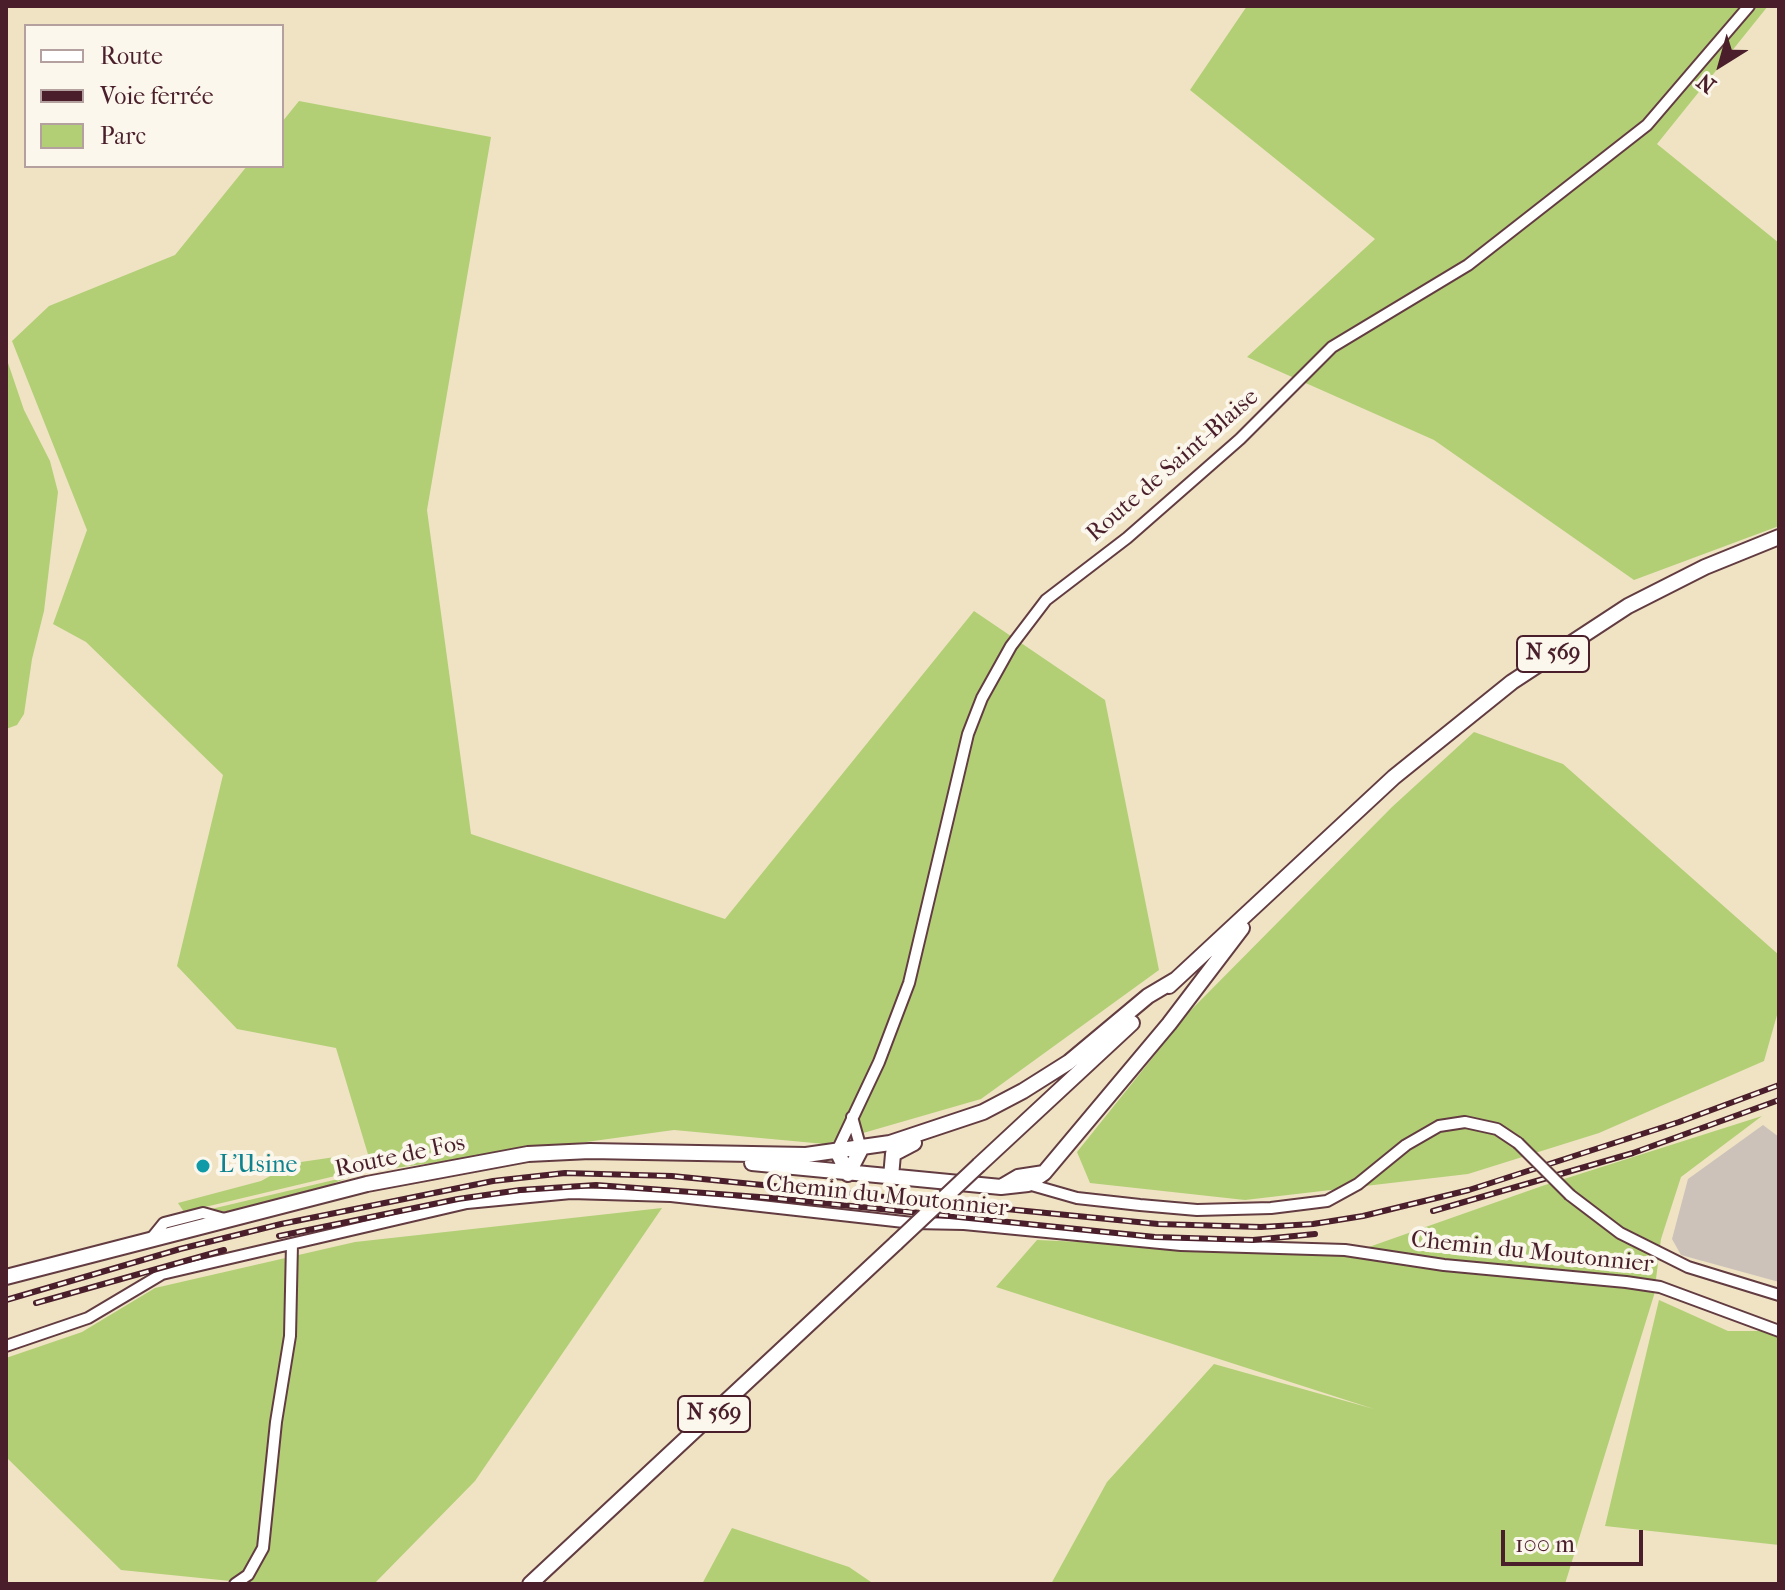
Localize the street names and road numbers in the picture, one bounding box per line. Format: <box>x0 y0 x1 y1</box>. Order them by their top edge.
street label: Route de Saint-Blaise <box>1081 383 1265 549</box>
road number: N 569 <box>1517 636 1589 672</box>
street label: Route de Fos <box>332 1129 468 1185</box>
street label: Chemin du Moutonnier <box>764 1170 1010 1224</box>
street label: Chemin du Moutonnier <box>1409 1226 1655 1280</box>
road number: N 569 <box>678 1396 750 1432</box>

